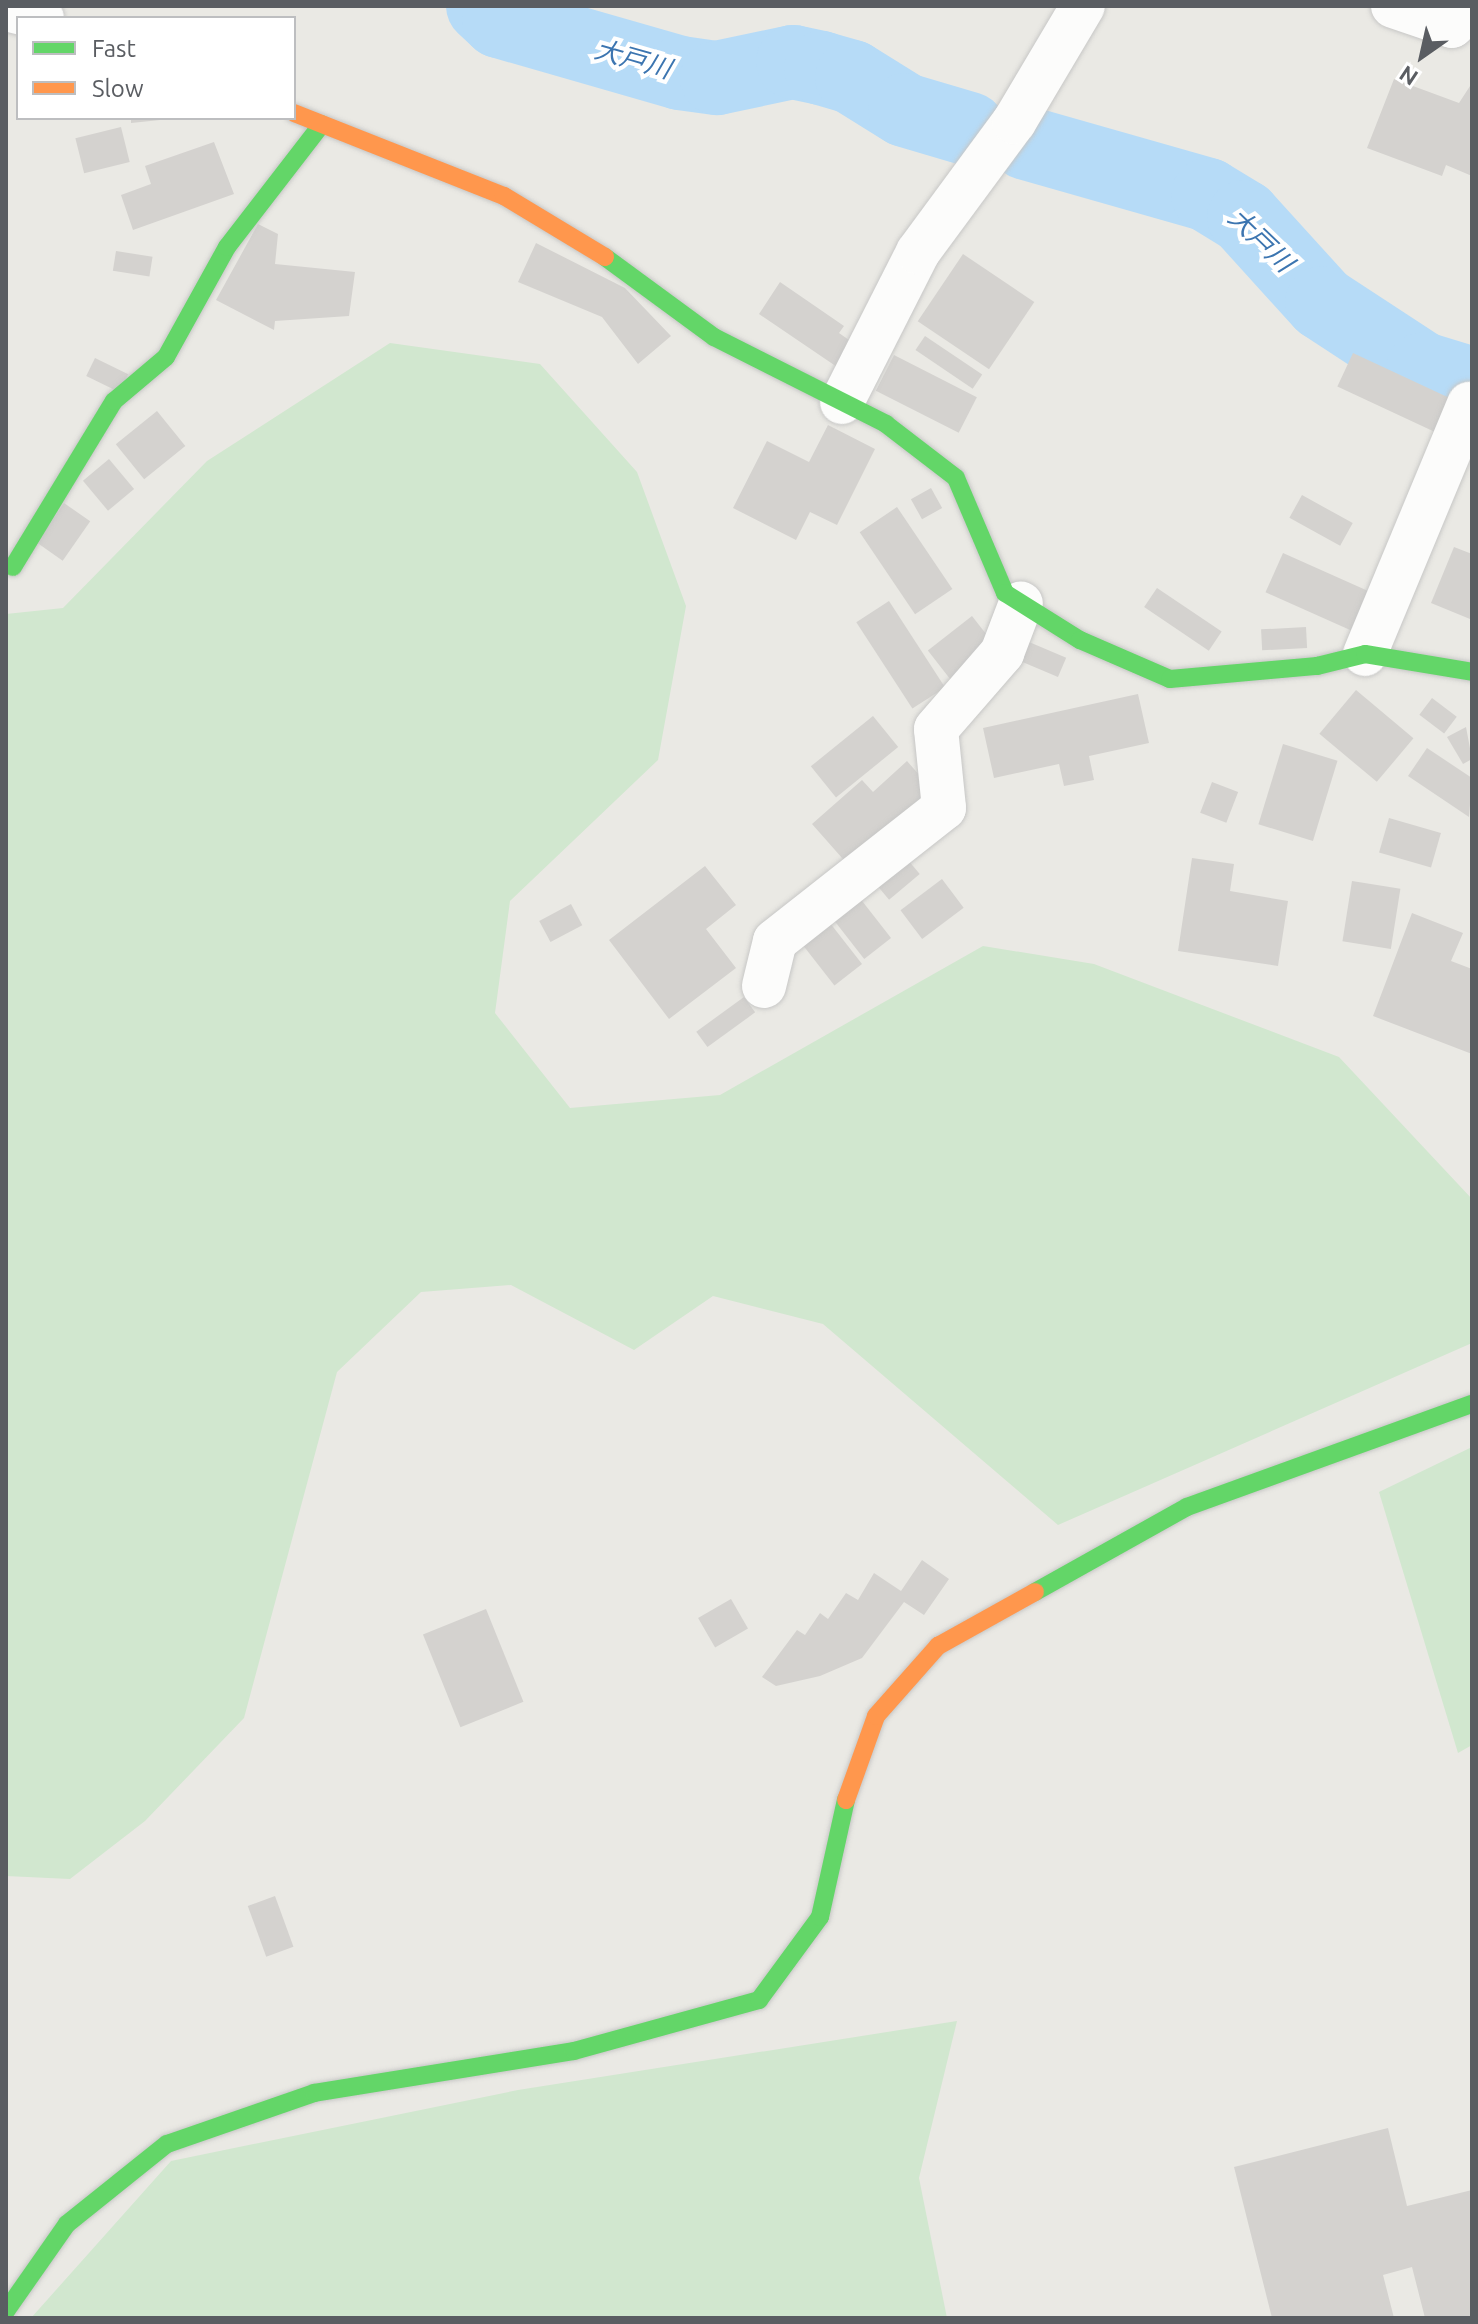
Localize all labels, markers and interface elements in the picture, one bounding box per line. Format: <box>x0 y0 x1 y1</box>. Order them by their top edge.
legend <box>16 16 296 120</box>
north arrow <box>1382 16 1462 96</box>
water label: 大戸川 <box>591 33 675 85</box>
text: Fast <box>92 35 136 62</box>
text: N <box>1395 61 1422 91</box>
text: Slow <box>92 75 144 102</box>
water label: 大戸川 <box>1222 202 1300 278</box>

